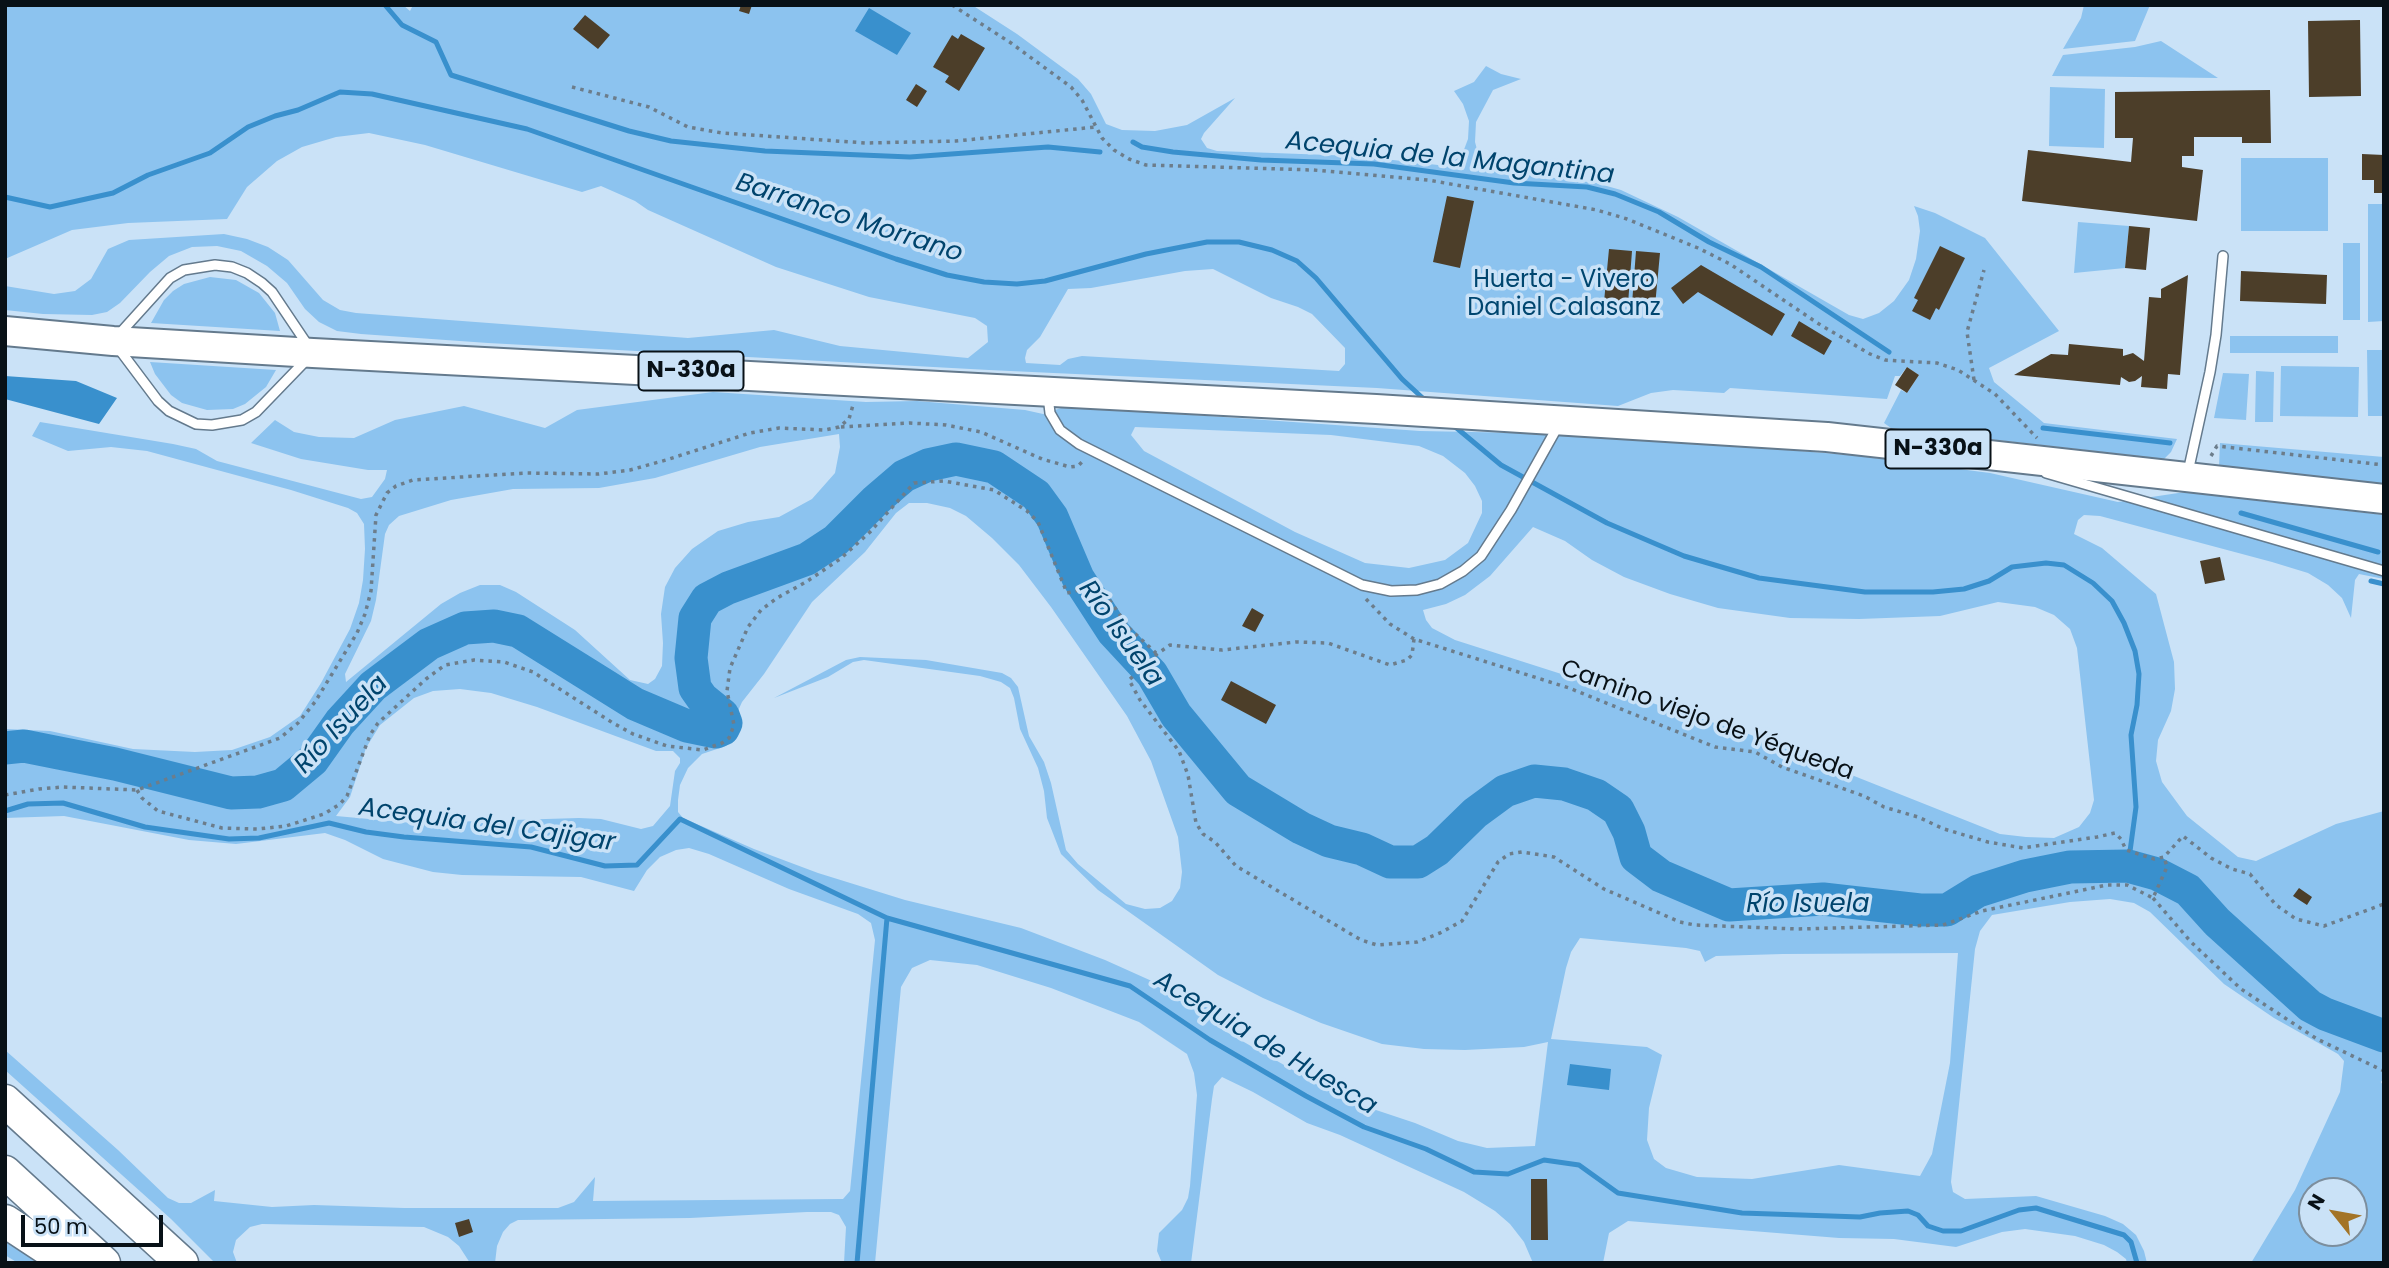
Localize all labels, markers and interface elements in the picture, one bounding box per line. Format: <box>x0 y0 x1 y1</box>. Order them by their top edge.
water label: Acequia de la Magantina <box>1284 126 1616 192</box>
water label: Barranco Morrano <box>732 168 966 270</box>
park label: Huerta - Vivero Daniel Calasanz <box>1467 267 1661 323</box>
road number: N-330a <box>638 352 744 390</box>
road number: N-330a <box>1885 430 1990 468</box>
water label: Río Isuela <box>1071 575 1169 693</box>
street label: Camino viejo de Yéqueda <box>1557 654 1857 788</box>
water label: Río Isuela <box>289 669 395 781</box>
water label: Acequia del Cajigar <box>357 793 617 859</box>
water label: Río Isuela <box>1746 889 1870 921</box>
water label: Acequia de Huesca <box>1148 965 1382 1123</box>
north arrow <box>2298 1177 2368 1247</box>
text: N <box>2301 1189 2332 1215</box>
scale bar <box>24 1202 166 1246</box>
text: 50 m <box>34 1212 88 1241</box>

